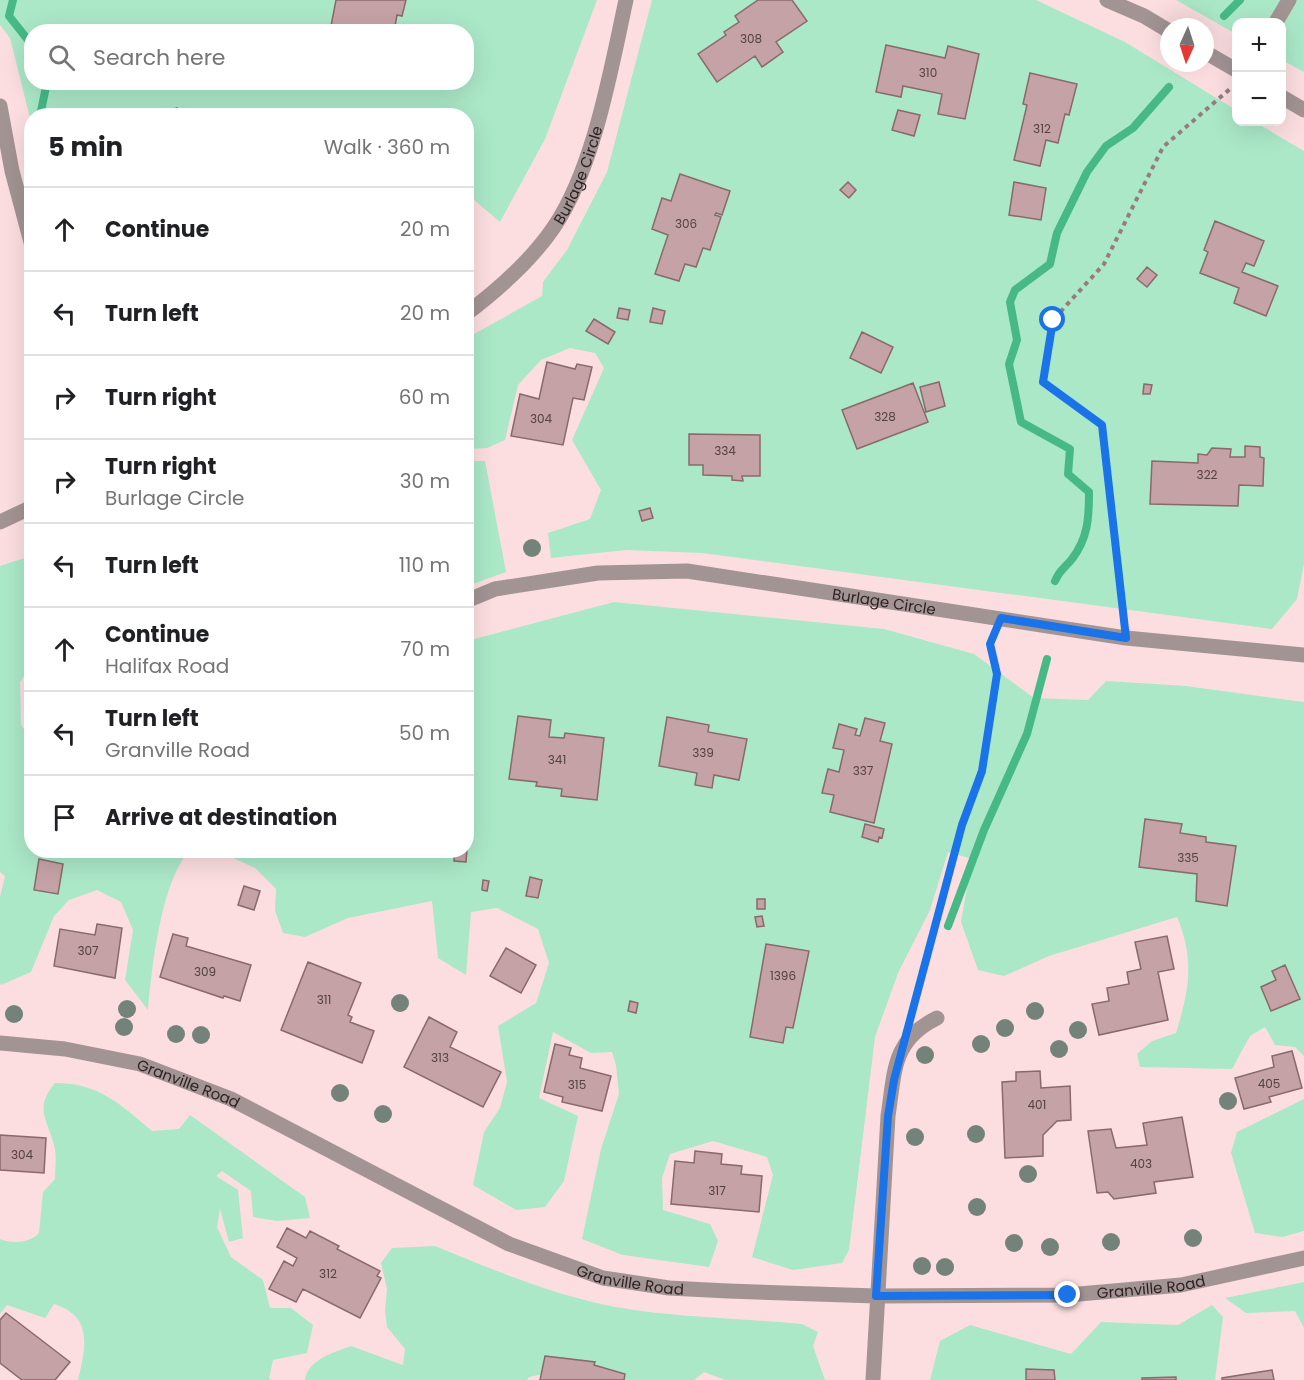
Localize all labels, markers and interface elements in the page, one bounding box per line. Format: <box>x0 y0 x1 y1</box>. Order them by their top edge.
north arrow <box>1160 18 1214 72</box>
map controls <box>1232 18 1286 126</box>
button: + <box>1232 18 1286 72</box>
search box <box>24 24 474 90</box>
house number: 308 <box>740 30 762 47</box>
icon: search <box>45 41 78 74</box>
text: Search here <box>93 42 226 73</box>
house number: 310 <box>919 64 937 81</box>
button: − <box>1232 72 1286 126</box>
house number: 312 <box>1033 120 1051 137</box>
street label: Burlage Circle <box>548 123 607 228</box>
text: 5 min <box>48 129 123 165</box>
text: Walk · 360 m <box>324 133 450 161</box>
icon: ahead <box>48 213 81 246</box>
text: Continue <box>105 214 209 245</box>
text: 20 m <box>400 215 450 243</box>
house number: 306 <box>675 215 697 232</box>
icon: left <box>48 297 81 330</box>
text: Turn left <box>105 298 199 329</box>
text: 20 m <box>400 299 450 327</box>
route start <box>1039 306 1065 332</box>
icon: right <box>48 381 81 414</box>
text: Turn right <box>105 382 216 413</box>
text: 60 m <box>399 383 450 411</box>
house number: 328 <box>874 408 896 425</box>
house number: 304 <box>530 410 553 427</box>
house number: 334 <box>714 442 736 459</box>
text: Turn right <box>105 451 216 482</box>
icon: right <box>48 465 81 498</box>
house number: 322 <box>1197 466 1218 483</box>
text: 30 m <box>400 467 450 495</box>
text: Burlage Circle <box>105 484 245 512</box>
icon: left <box>48 549 81 582</box>
text: Turn left <box>105 550 199 581</box>
text: 110 m <box>399 551 450 579</box>
street label: Burlage Circle <box>831 583 937 619</box>
text: Continue <box>105 619 209 650</box>
icon: ahead <box>48 633 81 666</box>
text: 70 m <box>401 635 450 663</box>
text: Halifax Road <box>105 652 229 680</box>
text: Turn left <box>105 703 199 734</box>
icon: left <box>48 717 81 750</box>
text: 50 m <box>399 719 450 747</box>
text: Granville Road <box>105 736 250 764</box>
house number: 339 <box>692 744 714 761</box>
house number: 341 <box>548 751 566 768</box>
house number: 337 <box>853 762 874 779</box>
icon: arrive <box>48 801 81 834</box>
text: Arrive at destination <box>105 802 337 833</box>
house number: 335 <box>1177 849 1199 866</box>
house number: 307 <box>77 942 99 959</box>
house number: 309 <box>194 963 216 980</box>
house number: 1396 <box>770 967 796 984</box>
house number: 311 <box>317 991 331 1008</box>
house number: 313 <box>431 1049 449 1066</box>
street label: Granville Road <box>134 1053 244 1113</box>
house number: 405 <box>1258 1075 1280 1092</box>
house number: 315 <box>568 1076 586 1093</box>
house number: 401 <box>1028 1096 1046 1113</box>
house number: 304 <box>11 1146 34 1163</box>
house number: 403 <box>1130 1155 1152 1172</box>
house number: 317 <box>708 1182 726 1199</box>
street label: Granville Road <box>574 1259 684 1299</box>
house number: 312 <box>319 1265 337 1282</box>
street label: Granville Road <box>1096 1270 1207 1303</box>
route end <box>1054 1281 1080 1307</box>

